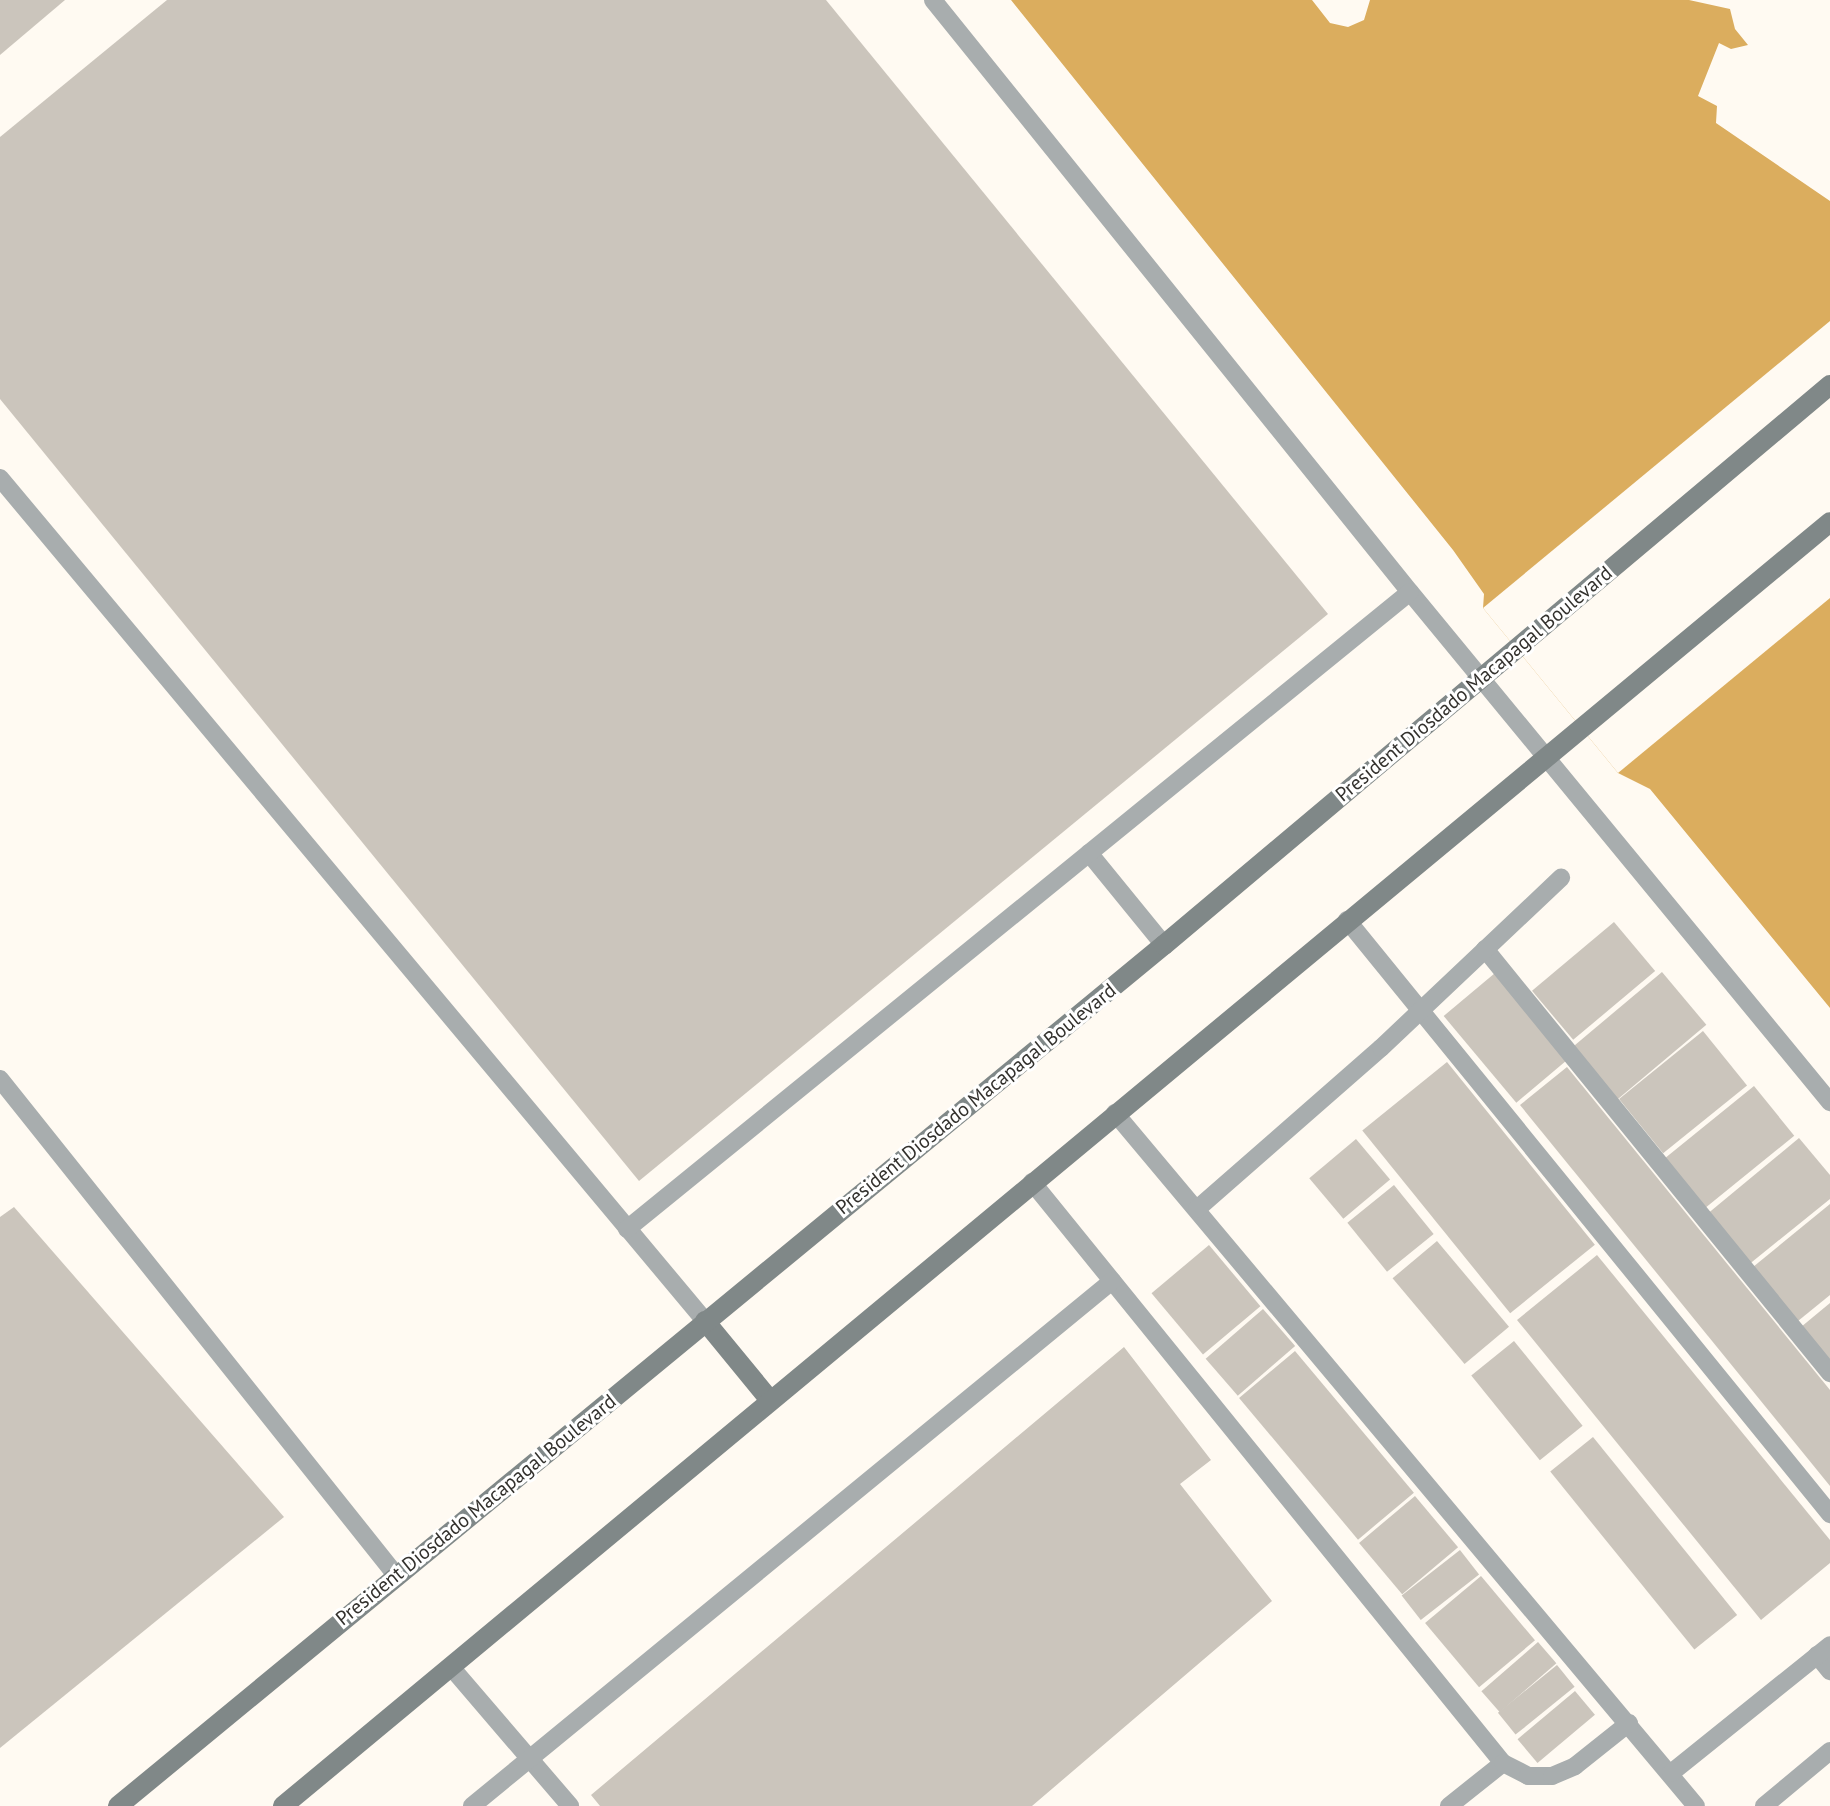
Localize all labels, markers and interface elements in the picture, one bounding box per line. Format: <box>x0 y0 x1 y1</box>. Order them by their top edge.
street label: President Diosdado Macapagal Boulevard <box>1331 561 1617 807</box>
street label: President Diosdado Macapagal Boulevard <box>831 978 1121 1220</box>
street label: President Diosdado Macapagal Boulevard <box>331 1389 621 1631</box>

